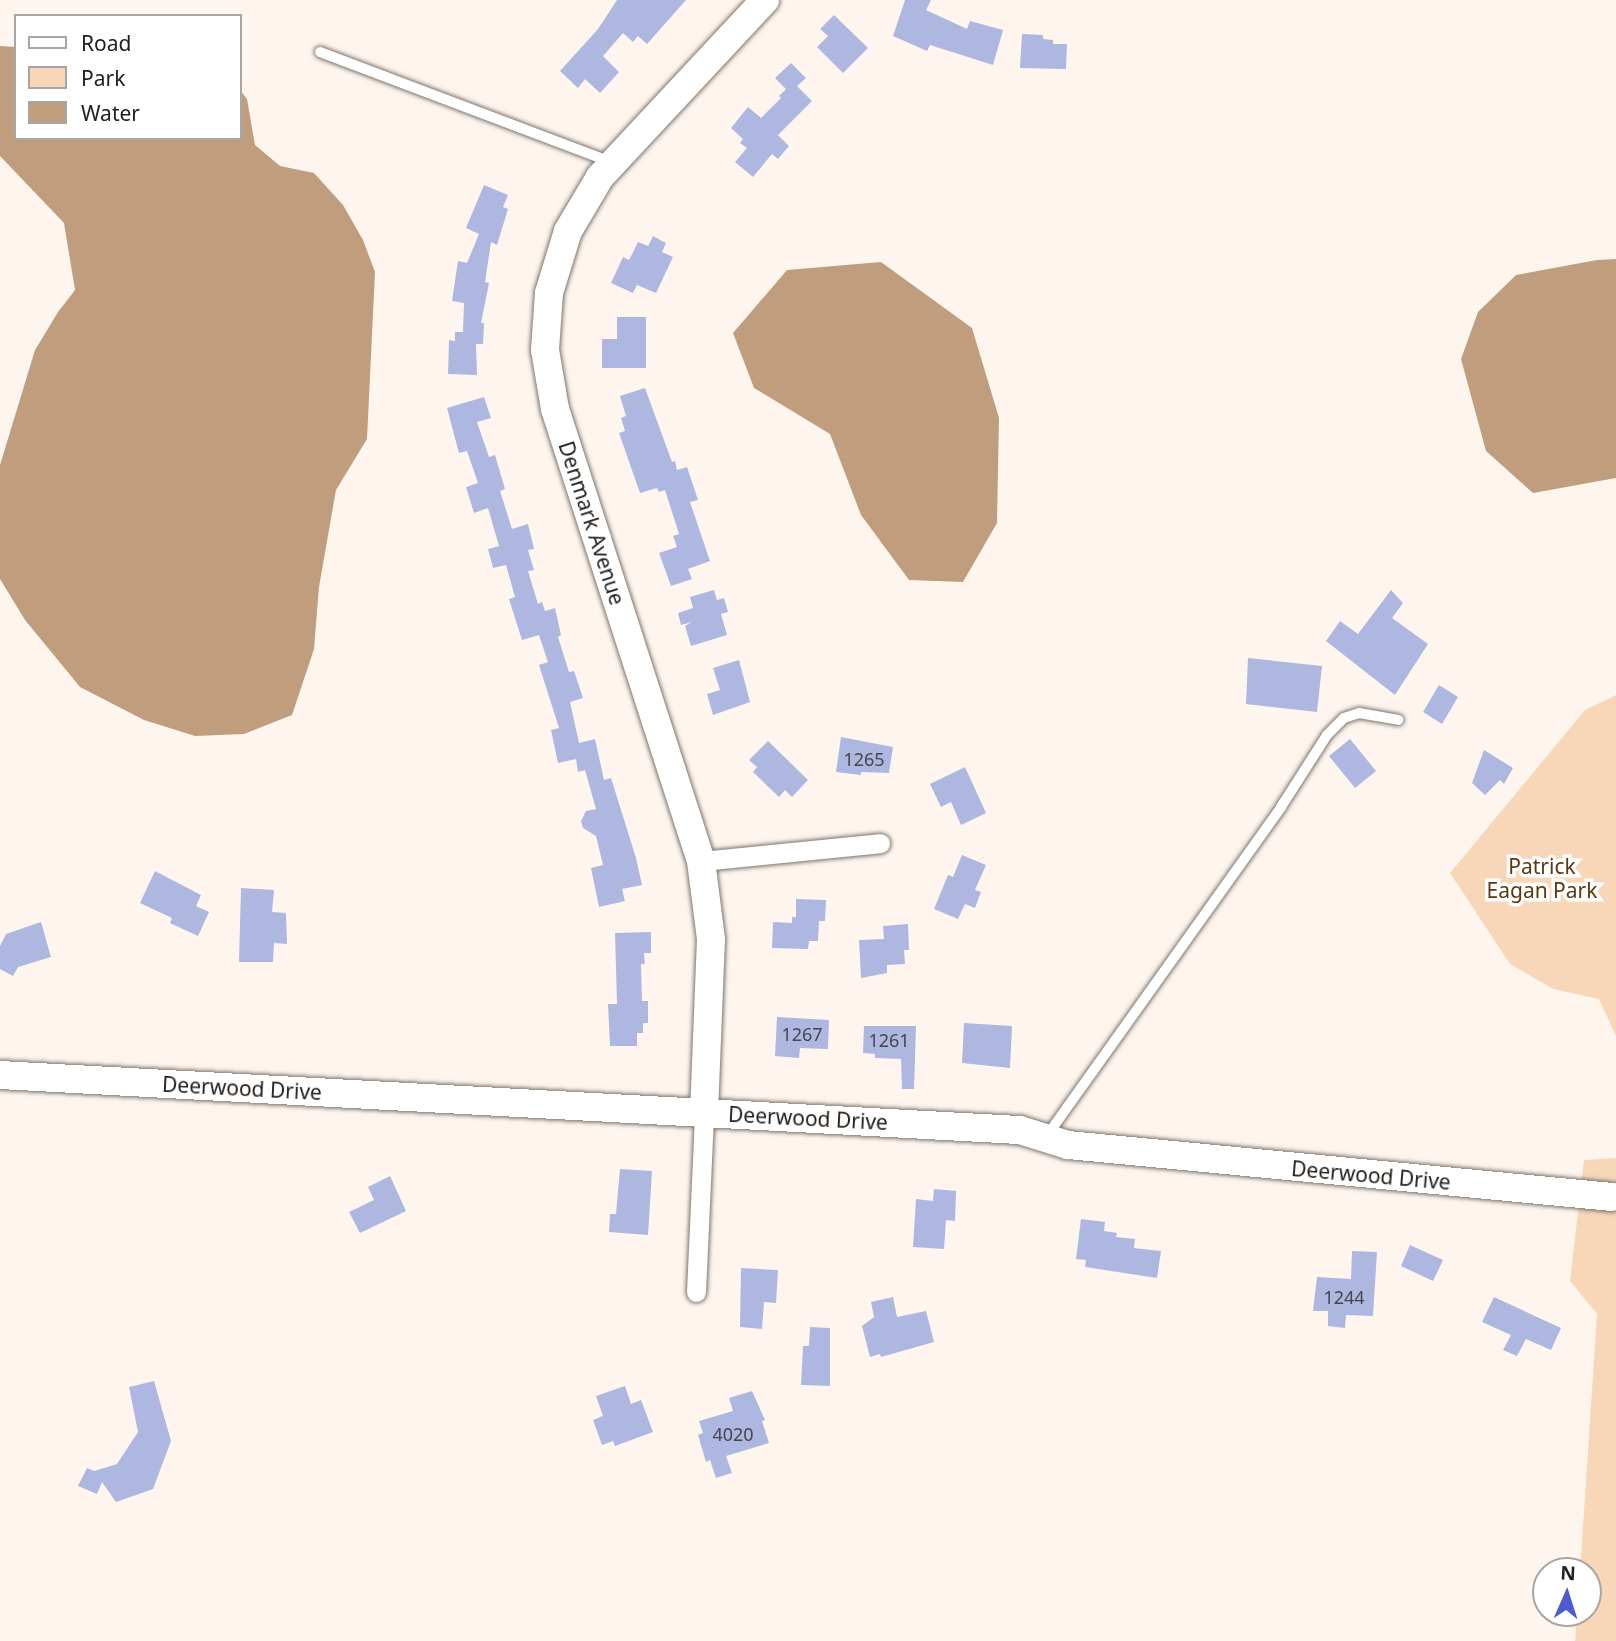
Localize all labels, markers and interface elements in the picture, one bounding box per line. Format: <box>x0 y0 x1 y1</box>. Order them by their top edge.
legend <box>14 14 242 140</box>
text: Road <box>81 29 131 57</box>
text: Park <box>81 64 125 92</box>
text: Water <box>81 99 140 127</box>
street label: Denmark Avenue <box>554 438 630 608</box>
house number: 1265 <box>843 748 885 770</box>
park label: Patrick Eagan Park <box>1487 853 1597 903</box>
house number: 1267 <box>781 1023 823 1045</box>
house number: 1261 <box>868 1029 910 1051</box>
street label: Deerwood Drive <box>161 1071 323 1105</box>
street label: Deerwood Drive <box>727 1101 889 1135</box>
street label: Deerwood Drive <box>1290 1155 1452 1195</box>
house number: 1244 <box>1323 1286 1365 1308</box>
house number: 4020 <box>712 1423 754 1445</box>
north arrow <box>1532 1557 1602 1627</box>
text: N <box>1560 1560 1576 1586</box>

